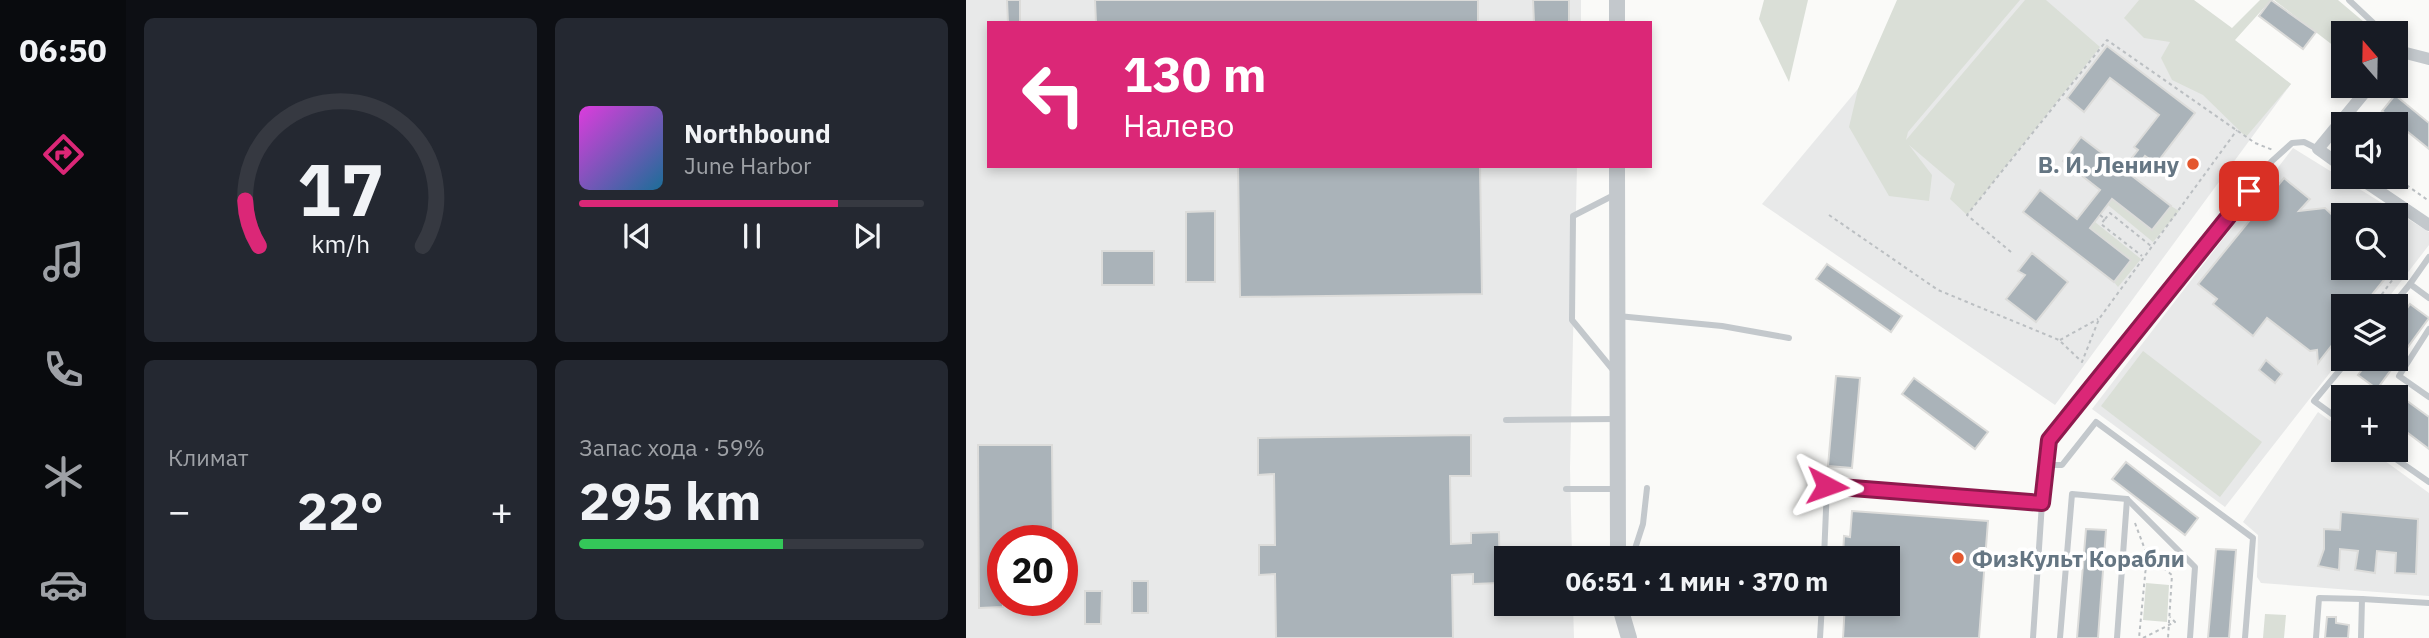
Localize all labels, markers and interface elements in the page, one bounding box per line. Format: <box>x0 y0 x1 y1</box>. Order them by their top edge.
north arrow <box>2331 21 2408 98</box>
map controls <box>2331 21 2408 462</box>
text: 06:50 <box>19 29 107 71</box>
text: 130 m <box>1123 42 1267 105</box>
icon: left <box>1008 49 1099 140</box>
text: Налево <box>1123 104 1234 146</box>
button: sound <box>2331 112 2408 189</box>
text: Northbound <box>684 116 831 150</box>
icon: directions <box>39 130 88 179</box>
text: 17 <box>297 142 384 237</box>
place label: В. И. Ленину <box>2038 149 2180 179</box>
text: June Harbor <box>684 150 812 180</box>
marker: В. И. Ленину <box>2185 156 2201 172</box>
pin <box>2219 161 2279 221</box>
icon: arrive <box>2230 172 2268 210</box>
button: search <box>2331 203 2408 280</box>
icon: previous <box>618 217 656 255</box>
icon: pause <box>733 217 771 255</box>
icon: next <box>848 217 886 255</box>
text: km/h <box>311 227 370 260</box>
icon: music <box>39 237 88 286</box>
button: layers <box>2331 294 2408 371</box>
icon: phone <box>39 345 88 394</box>
button: + <box>2331 385 2408 462</box>
text: Запас хода · 59% <box>579 432 765 462</box>
text: Климат <box>168 442 249 472</box>
position arrow <box>1790 449 1864 523</box>
icon: climate <box>39 452 88 501</box>
text: 295 km <box>579 467 761 534</box>
text: 22° <box>297 477 384 544</box>
text: − <box>168 486 191 535</box>
text: + <box>490 486 513 535</box>
speed limit sign: 20 <box>987 525 1078 616</box>
place label: ФизКульт Корабли <box>1972 543 2185 573</box>
marker: ФизКульт Корабли <box>1950 550 1966 566</box>
icon: car <box>39 560 88 609</box>
text: 06:51 · 1 мин · 370 m <box>1566 564 1828 598</box>

